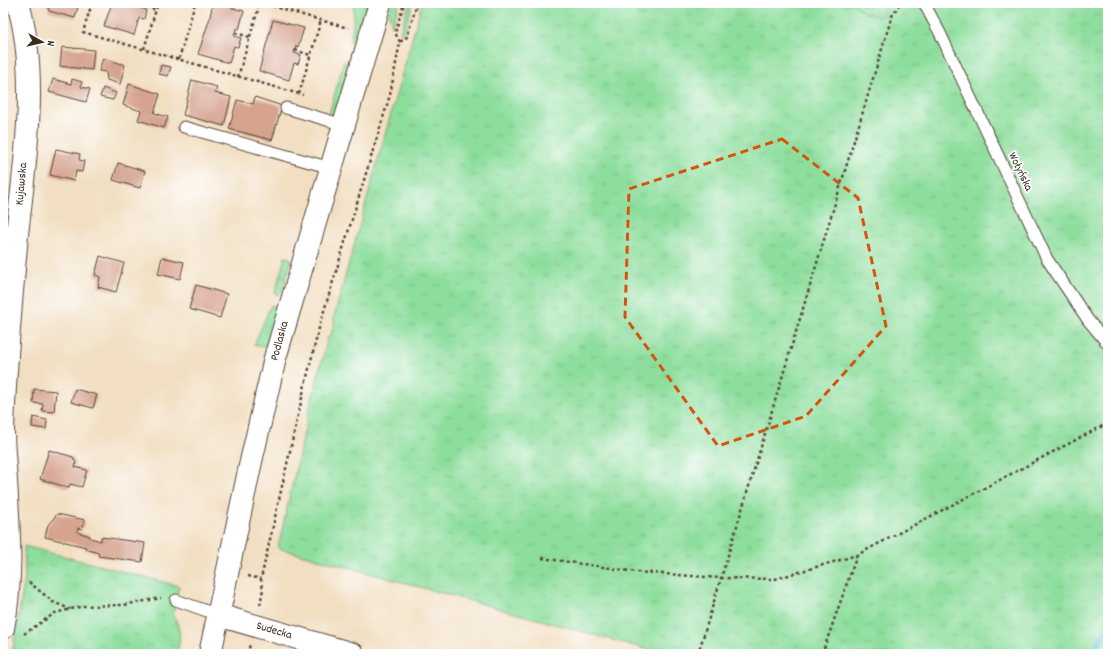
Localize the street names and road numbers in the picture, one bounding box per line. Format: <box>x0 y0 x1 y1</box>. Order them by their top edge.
street label: Wołyńska <box>1003 150 1037 195</box>
street label: Kujawska <box>12 162 32 206</box>
street label: Podlaska <box>267 319 294 363</box>
street label: Sudecka <box>254 618 294 644</box>

